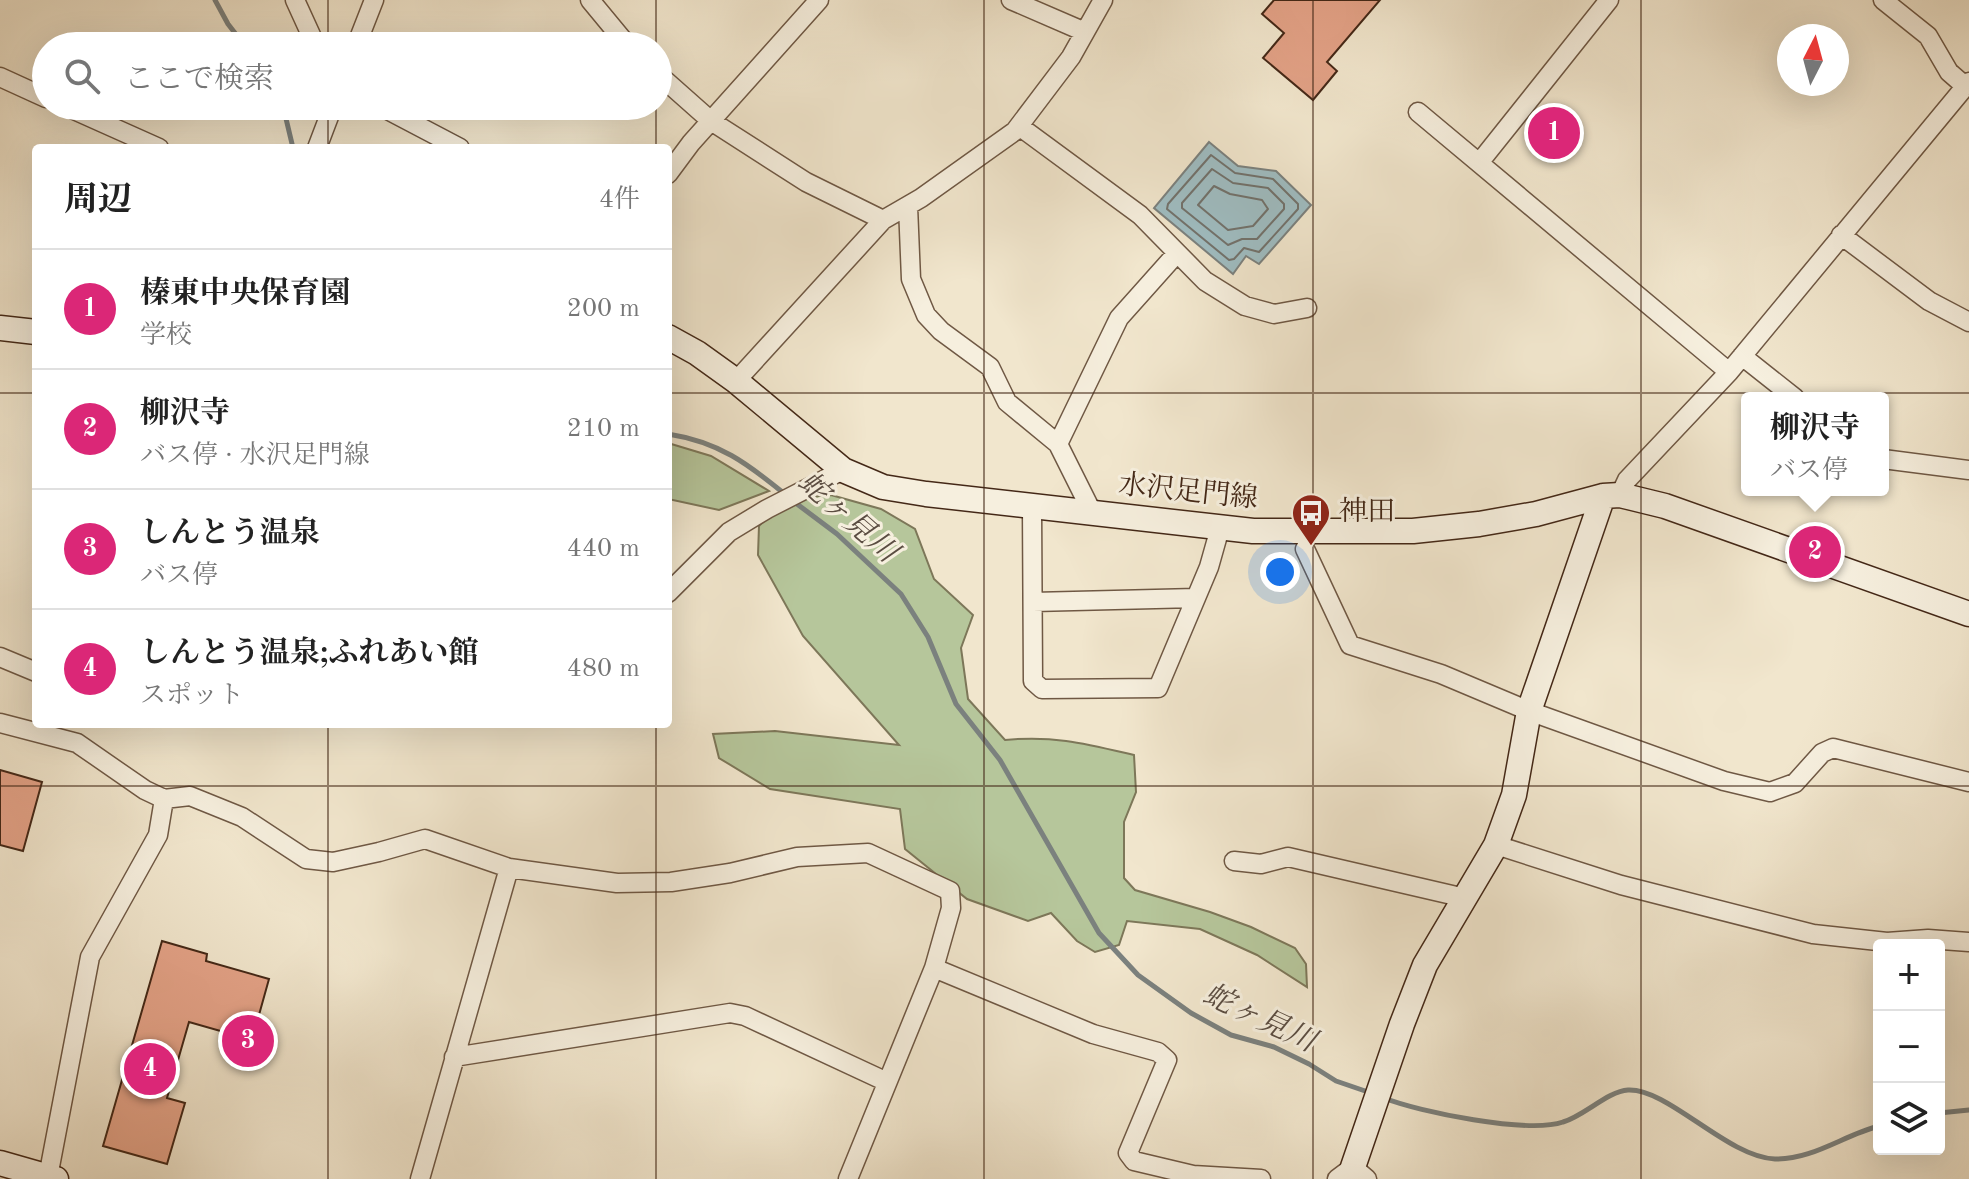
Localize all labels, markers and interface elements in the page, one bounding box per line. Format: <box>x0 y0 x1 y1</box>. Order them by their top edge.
north arrow <box>1777 24 1849 96</box>
search box <box>32 32 672 120</box>
icon: search <box>60 54 104 98</box>
text: ここで検索 <box>124 65 274 95</box>
pin: 1 <box>1528 103 1580 163</box>
text: 周辺 <box>64 184 132 218</box>
text: 4件 <box>599 187 640 213</box>
text: 榛東中央保育園 <box>140 279 350 309</box>
text: 1 <box>82 296 98 322</box>
text: 200 m <box>567 296 640 322</box>
text: 学校 <box>140 323 192 349</box>
popup <box>1741 392 1889 496</box>
text: 柳沢寺 <box>140 399 230 429</box>
text: 柳沢寺 <box>1770 414 1860 444</box>
text: 2 <box>82 416 98 442</box>
text: 210 m <box>567 416 640 442</box>
text: バス停 · 水沢足門線 <box>140 443 370 469</box>
text: バス停 <box>1770 458 1848 484</box>
water label: 蛇ヶ見川 <box>792 466 906 571</box>
street label: 水沢足門線 <box>1117 469 1259 514</box>
bus stop icon: 神田 <box>1290 492 1332 547</box>
place label: 神田 <box>1339 496 1395 527</box>
text: しんとう温泉 <box>140 519 320 549</box>
pin: 2 <box>1789 522 1841 582</box>
text: 3 <box>82 536 98 562</box>
text: 440 m <box>567 536 640 562</box>
your location <box>1260 552 1300 592</box>
text: バス停 <box>140 563 218 589</box>
text: しんとう温泉;ふれあい館 <box>140 639 478 669</box>
text: 4 <box>82 656 98 682</box>
text: 480 m <box>567 656 640 682</box>
text: スポット <box>140 683 244 709</box>
map controls <box>1873 939 1945 1155</box>
button: + <box>1873 939 1945 1011</box>
water label: 蛇ヶ見川 <box>1198 978 1323 1059</box>
pin: 3 <box>222 1011 274 1071</box>
button: − <box>1873 1011 1945 1083</box>
pin: 4 <box>124 1039 176 1099</box>
button: layers <box>1873 1083 1945 1155</box>

